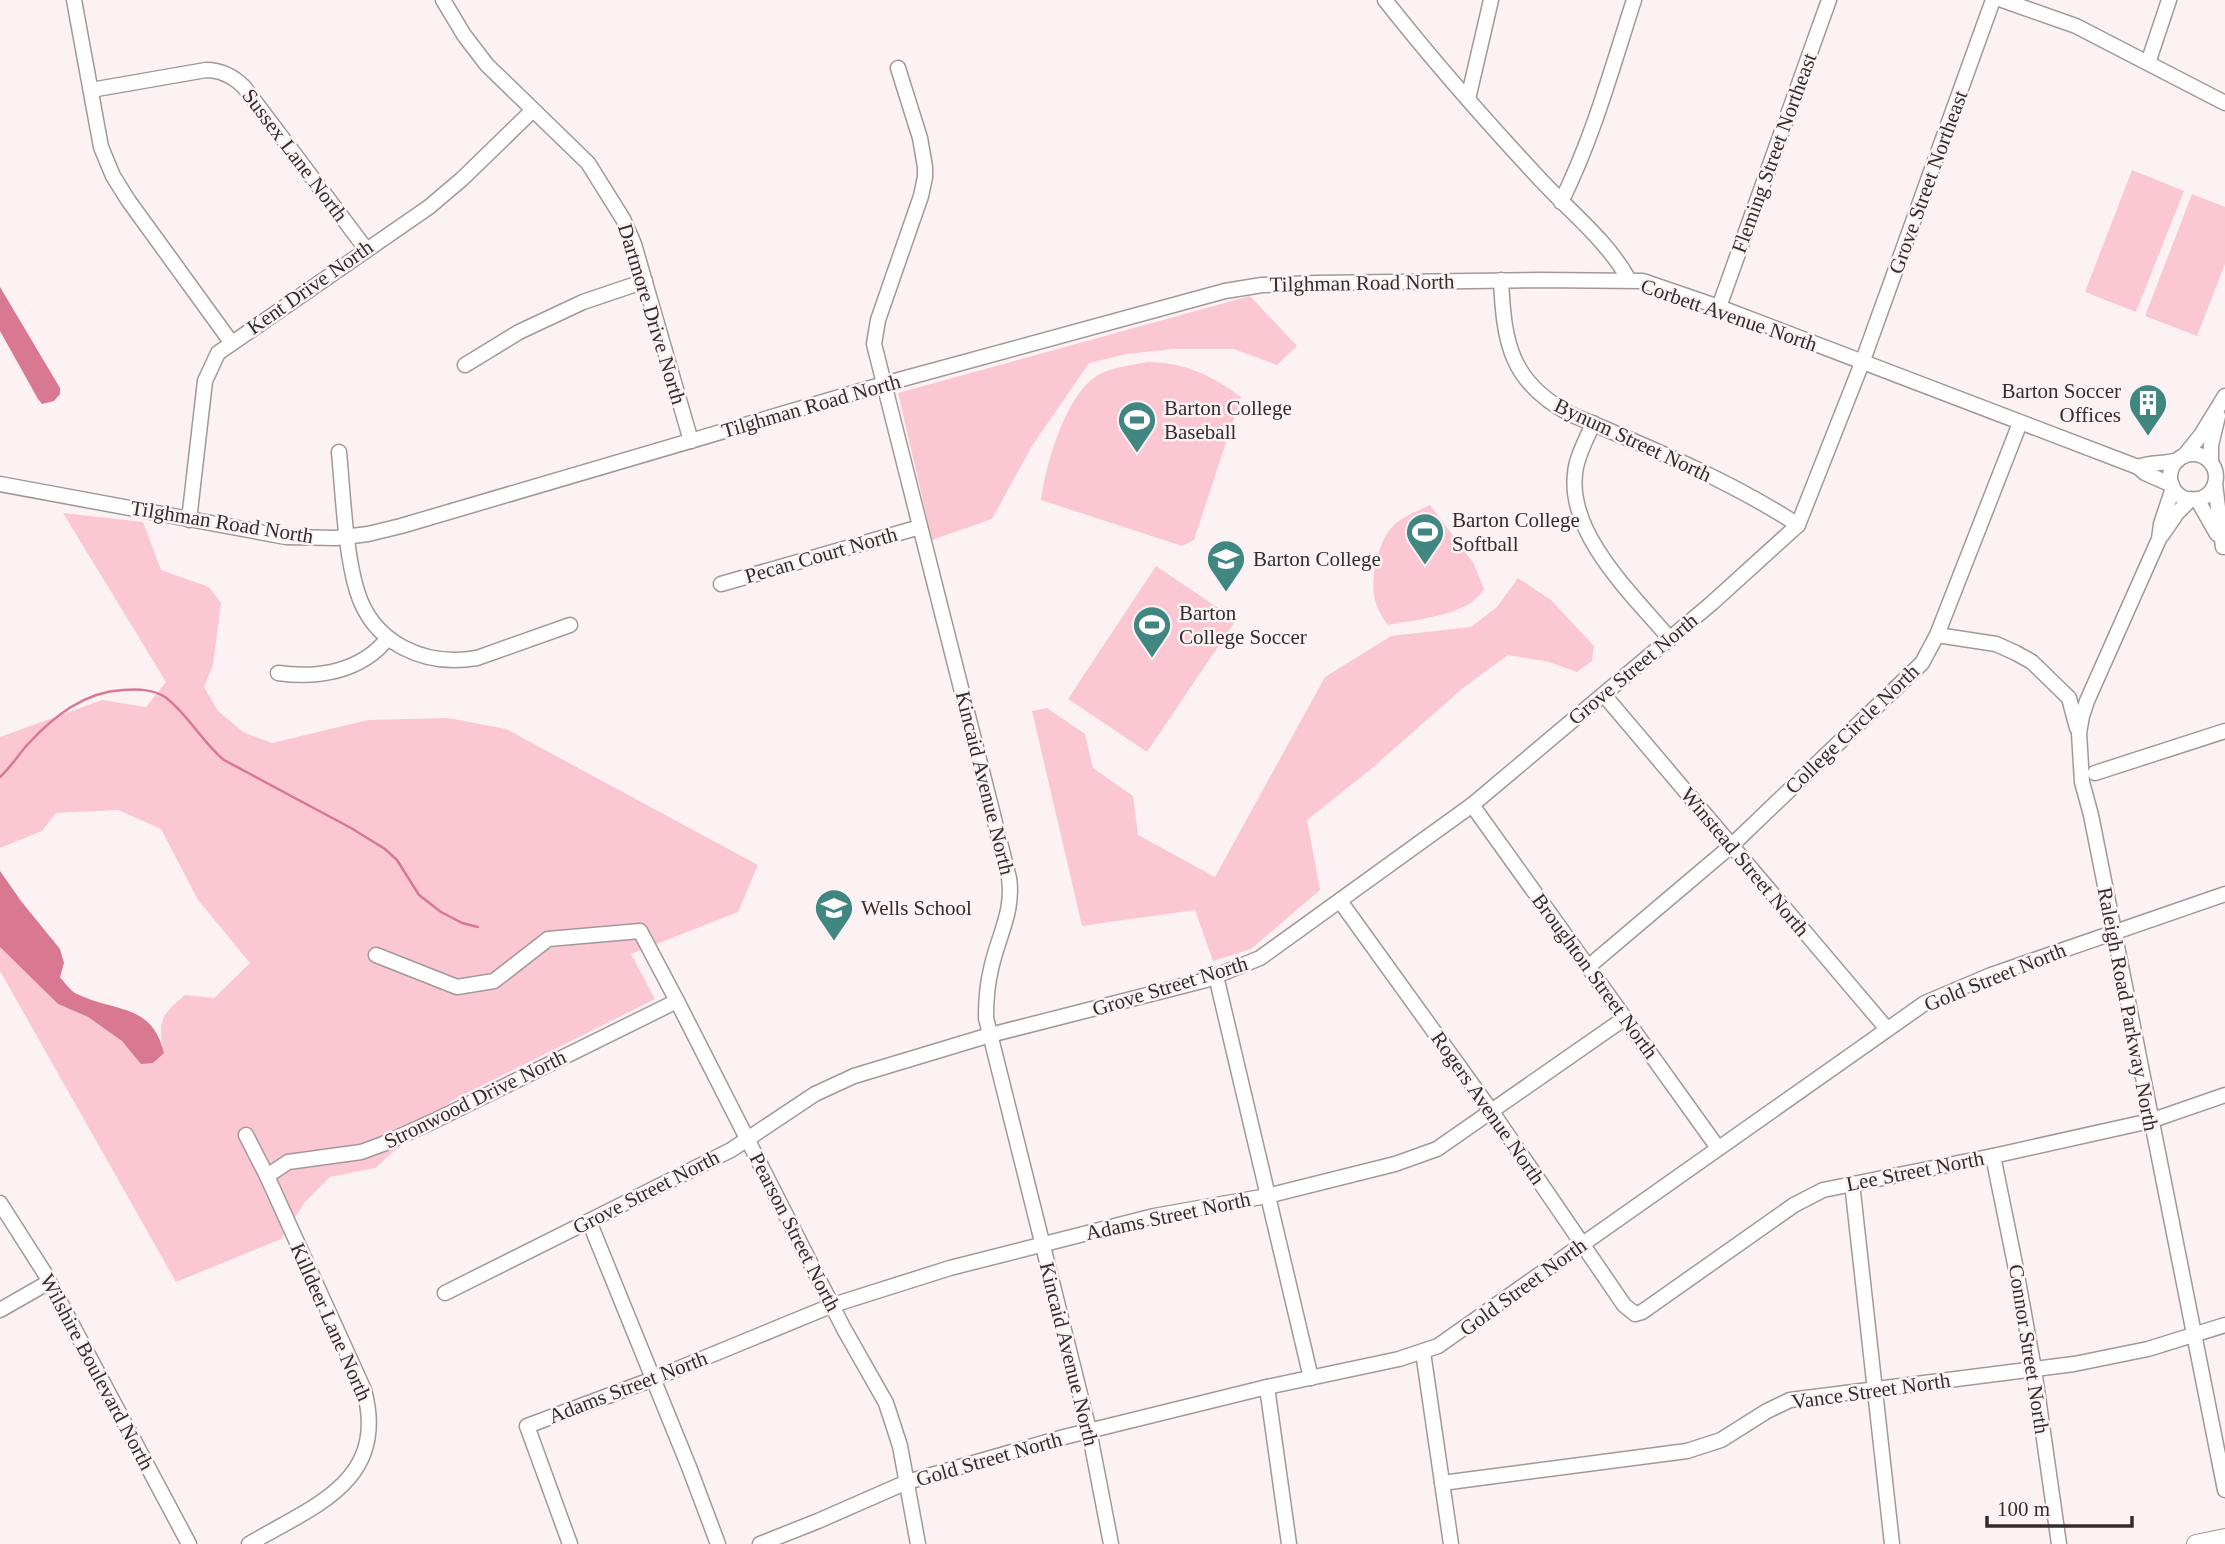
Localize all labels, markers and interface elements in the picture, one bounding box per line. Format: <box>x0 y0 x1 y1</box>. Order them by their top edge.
street label: Fleming Street Northeast <box>1727 50 1821 256</box>
street label: Sussex Lane North <box>237 84 353 226</box>
street label: Grove Street Northeast <box>1884 87 1972 277</box>
street label: Dartmore Drive North <box>613 221 691 408</box>
street label: Kent Drive North <box>242 234 378 339</box>
street label: Tilghman Road North <box>1269 269 1455 297</box>
street label: Corbett Avenue North <box>1638 274 1821 357</box>
street label: Tilghman Road North <box>719 369 904 443</box>
place label: Barton Soccer Offices <box>2001 379 2121 427</box>
building icon: Barton Soccer Offices <box>2127 382 2169 437</box>
street label: Bynum Street North <box>1551 393 1716 487</box>
place label: Barton College Baseball <box>1164 396 1292 444</box>
sports icon: Barton College Baseball <box>1116 399 1158 454</box>
street label: Tilghman Road North <box>129 496 316 548</box>
place label: Barton College Softball <box>1452 508 1580 556</box>
sports icon: Barton College Softball <box>1404 511 1446 566</box>
street label: Pecan Court North <box>742 522 900 588</box>
school or university icon: Barton College <box>1205 538 1247 593</box>
place label: Barton College <box>1253 547 1381 571</box>
place label: Barton College Soccer <box>1179 601 1307 649</box>
sports icon: Barton College Soccer <box>1131 604 1173 659</box>
street label: Grove Street North <box>1564 608 1703 730</box>
street label: College Circle North <box>1780 659 1924 799</box>
street label: Kincaid Avenue North <box>951 689 1020 878</box>
street label: Winstead Street North <box>1676 783 1815 942</box>
street label: Raleigh Road Parkway North <box>2093 885 2164 1133</box>
school or university icon: Wells School <box>813 887 855 942</box>
street label: Broughton Street North <box>1527 889 1663 1064</box>
place label: Wells School <box>861 896 972 920</box>
street label: Gold Street North <box>1921 938 2070 1016</box>
street label: Grove Street North <box>1090 951 1251 1021</box>
street label: Rogers Avenue North <box>1426 1027 1550 1190</box>
street label: Stronwood Drive North <box>380 1044 570 1154</box>
street label: Grove Street North <box>569 1145 724 1239</box>
street label: Lee Street North <box>1844 1146 1986 1196</box>
street label: Pearson Street North <box>745 1149 846 1316</box>
street label: Adams Street North <box>1083 1187 1253 1245</box>
street label: Gold Street North <box>1455 1233 1591 1341</box>
street label: Killdeer Lane North <box>285 1239 377 1405</box>
street label: Kincaid Avenue North <box>1035 1260 1104 1449</box>
street label: Connor Street North <box>2004 1262 2054 1436</box>
street label: Wilshire Boulevard North <box>35 1270 159 1475</box>
street label: Adams Street North <box>545 1346 711 1428</box>
street label: Vance Street North <box>1790 1368 1952 1414</box>
street label: Gold Street North <box>913 1427 1065 1491</box>
scale bar <box>1987 1484 2132 1528</box>
text: 100 m <box>1997 1497 2050 1521</box>

